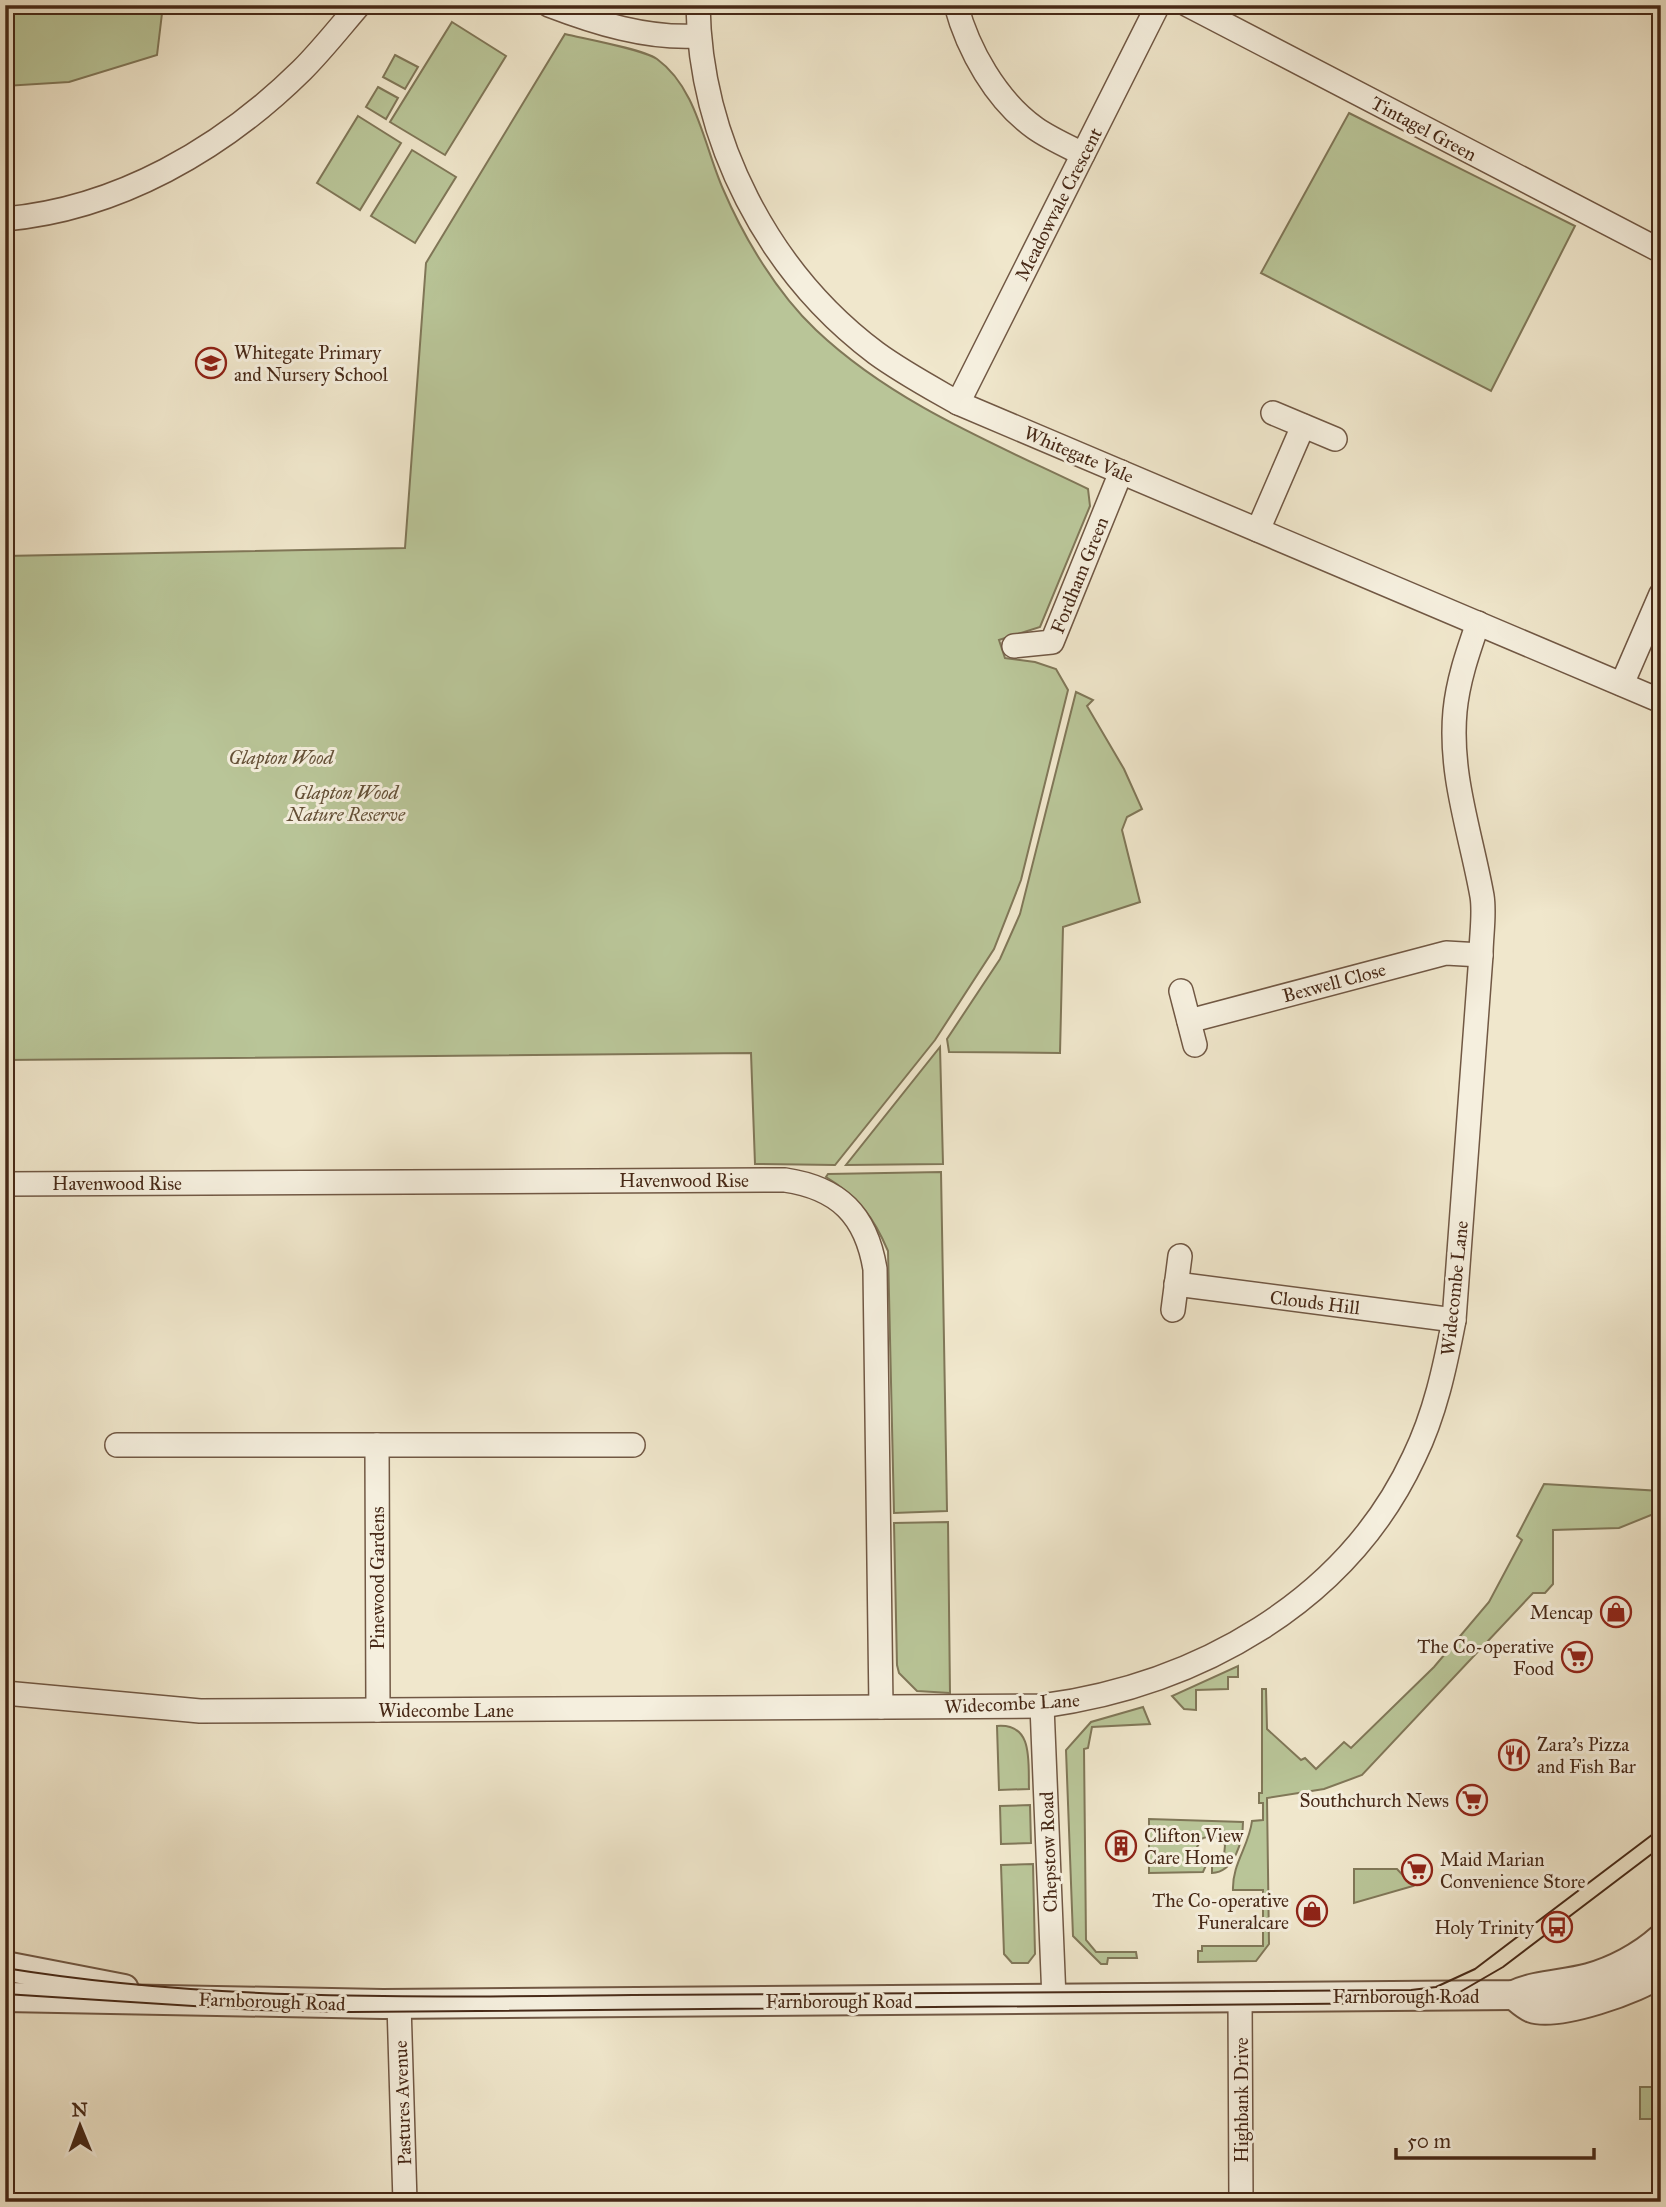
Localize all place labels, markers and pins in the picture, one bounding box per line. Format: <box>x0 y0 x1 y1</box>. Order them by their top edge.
place label: Whitegate Primary and Nursery School <box>234 341 389 386</box>
school or university icon: Whitegate Primary and Nursery School <box>194 346 228 380</box>
shop icon: Mencap <box>1599 1595 1633 1629</box>
place label: Mencap <box>1530 1601 1593 1624</box>
place label: The Co-operative Food <box>1417 1635 1554 1680</box>
supermarket icon: The Co-operative Food <box>1560 1640 1594 1674</box>
place label: Zara’s Pizza and Fish Bar <box>1537 1733 1637 1778</box>
restaurant icon: Zara’s Pizza and Fish Bar <box>1497 1738 1531 1772</box>
supermarket icon: Southchurch News <box>1455 1783 1489 1817</box>
place label: Southchurch News <box>1300 1789 1449 1812</box>
place label: Clifton View Care Home <box>1144 1824 1244 1869</box>
building icon: Clifton View Care Home <box>1104 1829 1138 1863</box>
place label: Maid Marian Convenience Store <box>1440 1848 1585 1893</box>
supermarket icon: Maid Marian Convenience Store <box>1400 1853 1434 1887</box>
place label: The Co-operative Funeralcare <box>1152 1889 1289 1934</box>
shop icon: The Co-operative Funeralcare <box>1295 1894 1329 1928</box>
bus stop icon: Holy Trinity <box>1540 1910 1574 1944</box>
place label: Holy Trinity <box>1434 1916 1535 1939</box>

